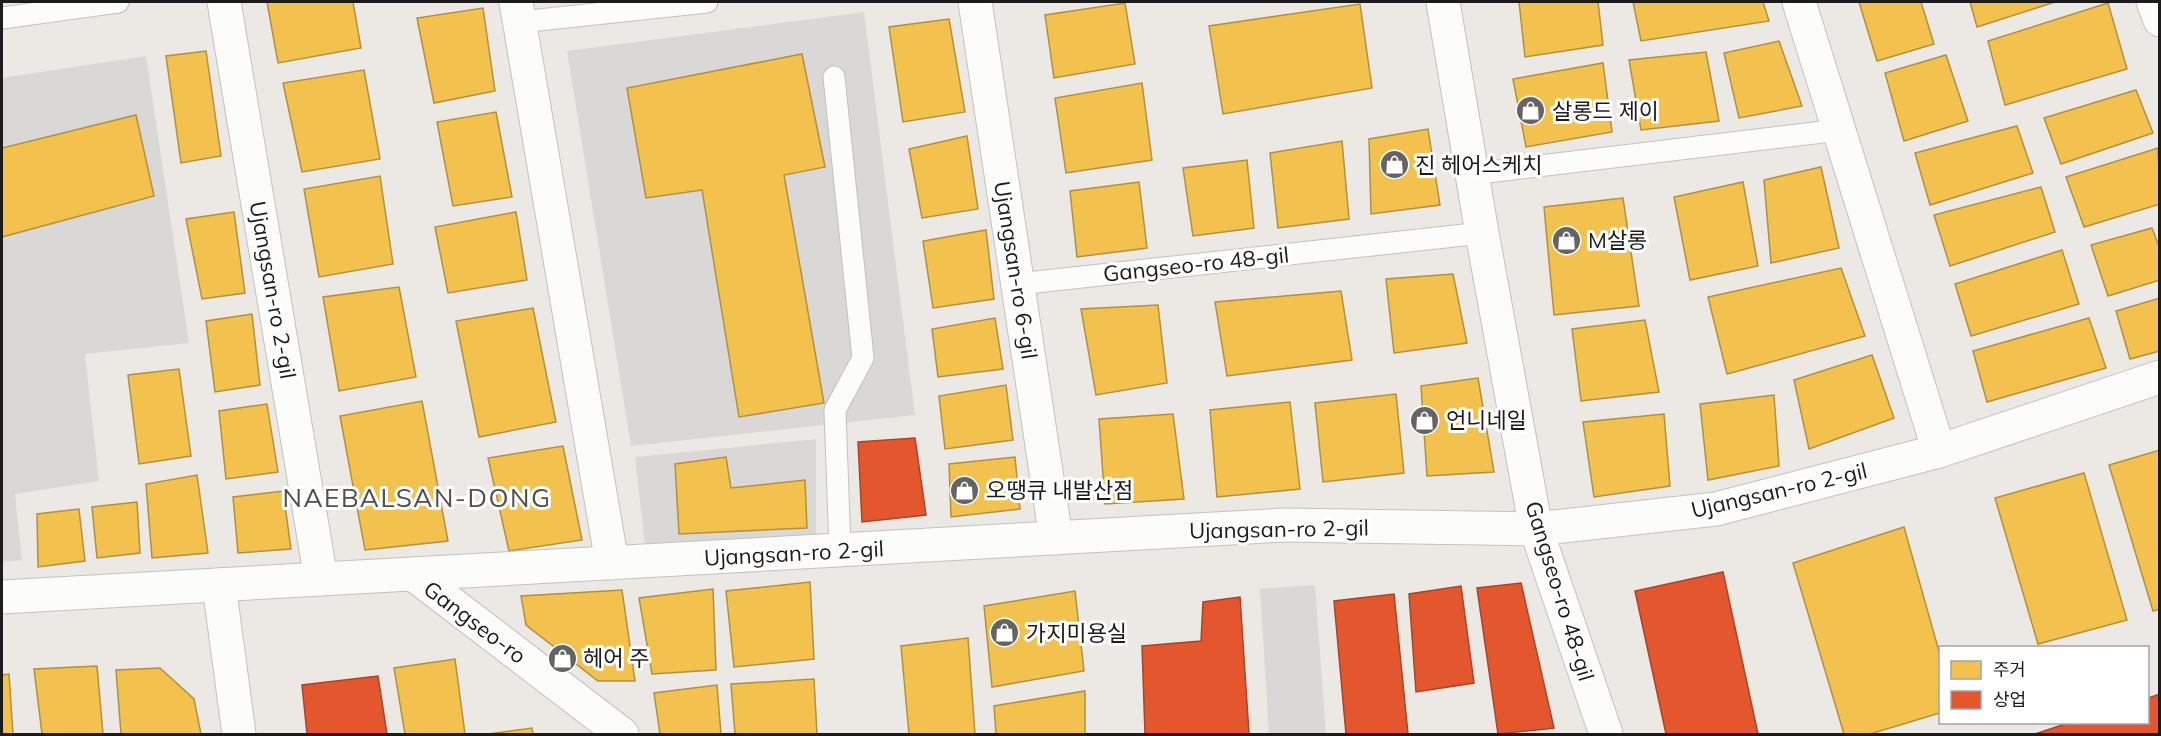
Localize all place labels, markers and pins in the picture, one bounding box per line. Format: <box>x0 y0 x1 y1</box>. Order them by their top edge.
shop icon: 살롱드 제이 <box>1515 95 1547 127</box>
place label: 살롱드 제이 <box>1552 97 1659 125</box>
shop icon: 진 헤어스케치 <box>1378 149 1410 181</box>
place label: 진 헤어스케치 <box>1415 151 1542 179</box>
shop icon: M살롱 <box>1551 224 1583 256</box>
place label: M살롱 <box>1588 226 1647 254</box>
shop icon: 언니네일 <box>1409 404 1441 436</box>
place label: 언니네일 <box>1446 406 1527 434</box>
shop icon: 오땡큐 내발산점 <box>949 474 981 506</box>
place label: 오땡큐 내발산점 <box>986 476 1133 504</box>
shop icon: 가지미용실 <box>989 617 1021 649</box>
place label: 가지미용실 <box>1026 619 1127 647</box>
shop icon: 헤어 주 <box>546 642 578 674</box>
place label: 헤어 주 <box>583 644 649 672</box>

